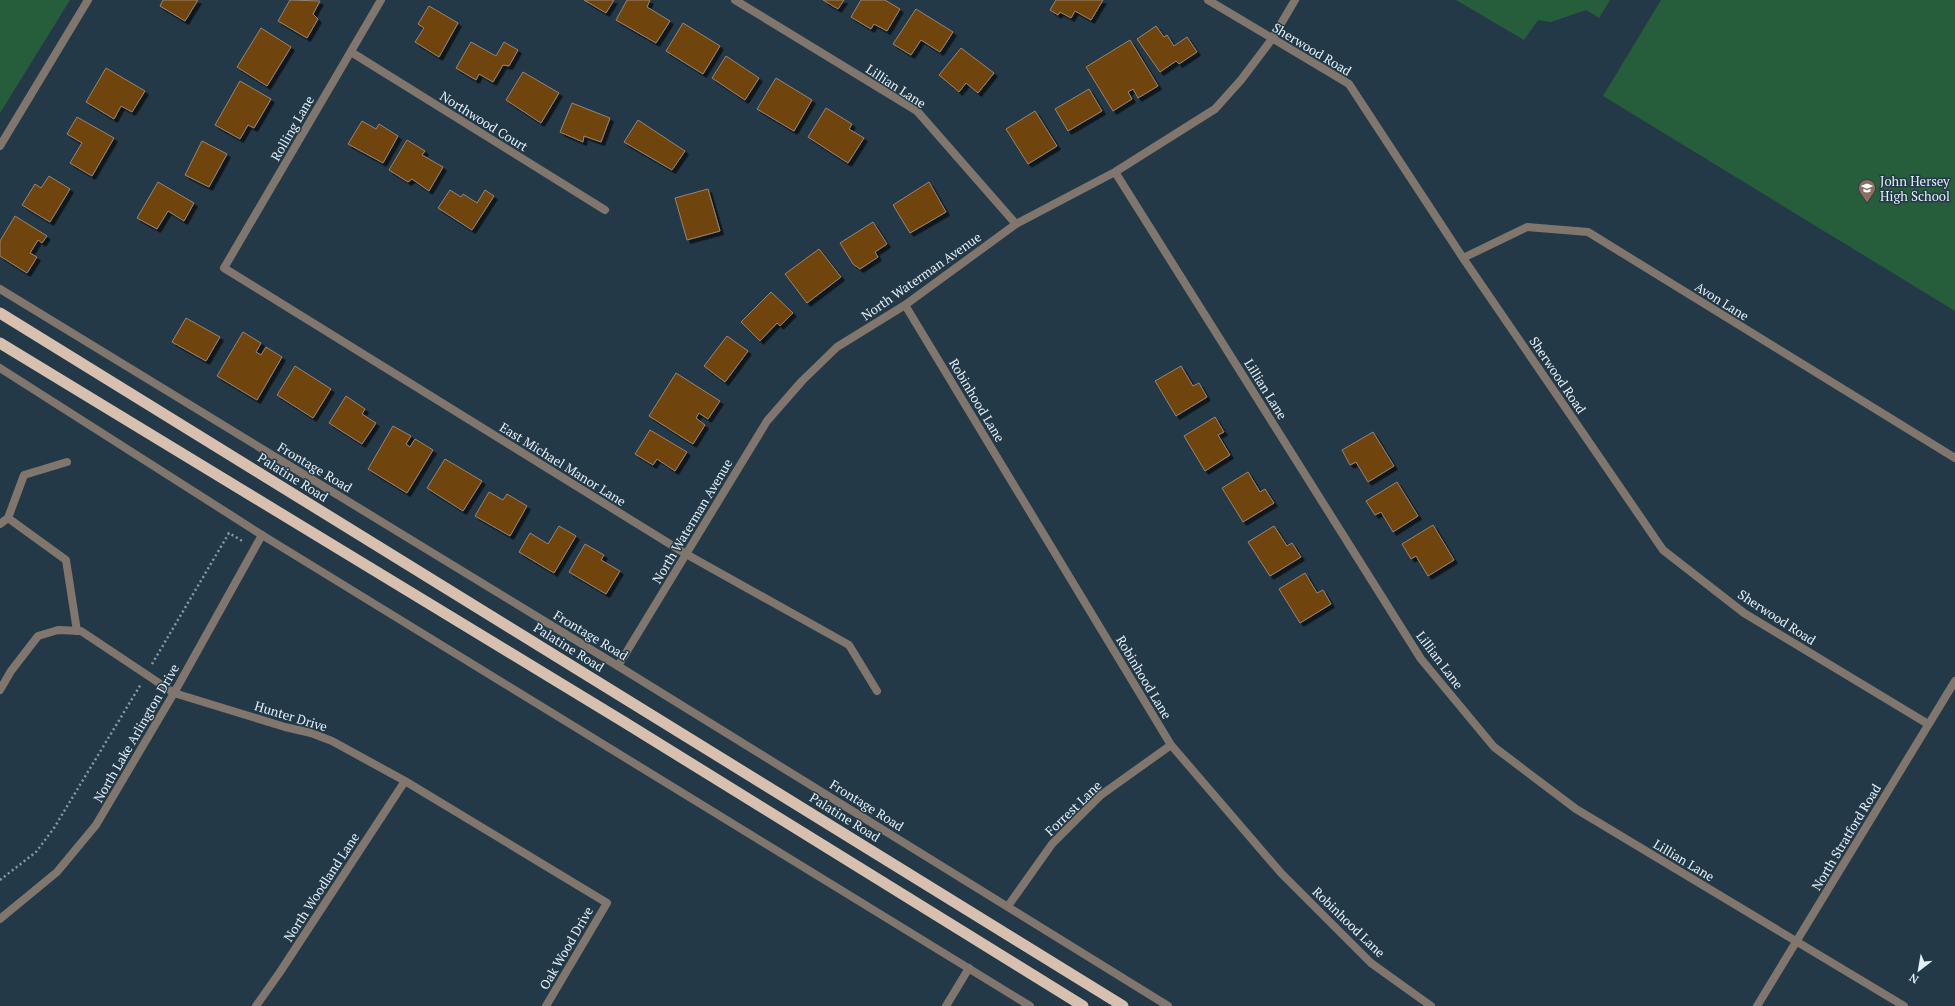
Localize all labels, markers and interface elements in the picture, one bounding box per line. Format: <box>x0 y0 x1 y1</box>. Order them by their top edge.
street label: Sherwood Road <box>1269 18 1355 80</box>
street label: Lillian Lane <box>862 60 930 112</box>
street label: Northwood Court <box>437 87 532 155</box>
street label: Rolling Lane <box>266 92 318 164</box>
place label: John Hersey High School <box>1880 172 1950 205</box>
school or university icon: John Hersey High School <box>1857 178 1877 203</box>
street label: North Waterman Avenue <box>857 228 985 324</box>
street label: Avon Lane <box>1692 277 1752 325</box>
street label: Sherwood Road <box>1526 333 1590 417</box>
street label: Robinhood Lane <box>945 355 1009 445</box>
street label: Lillian Lane <box>1240 355 1292 423</box>
street label: East Michael Manor Lane <box>496 418 630 510</box>
street label: Frontage Road <box>274 438 356 496</box>
street label: Palatine Road <box>254 448 332 506</box>
street label: North Waterman Avenue <box>648 455 736 587</box>
street label: Sherwood Road <box>1735 585 1819 649</box>
street label: Frontage Road <box>550 606 632 664</box>
street label: Palatine Road <box>530 618 608 676</box>
street label: Lillian Lane <box>1412 627 1468 693</box>
street label: Robinhood Lane <box>1112 632 1176 722</box>
street label: North Lake Arlington Drive <box>89 660 183 806</box>
street label: Hunter Drive <box>252 696 330 736</box>
street label: Frontage Road <box>827 775 907 835</box>
street label: Forrest Lane <box>1041 776 1105 840</box>
street label: North Stratford Road <box>1807 780 1885 894</box>
street label: Palatine Road <box>806 788 884 846</box>
street label: North Woodland Lane <box>279 829 363 945</box>
street label: Lillian Lane <box>1650 835 1718 885</box>
street label: Robinhood Lane <box>1309 883 1389 961</box>
street label: Oak Wood Drive <box>535 903 597 993</box>
north arrow <box>1899 950 1939 990</box>
text: N <box>1906 970 1921 987</box>

